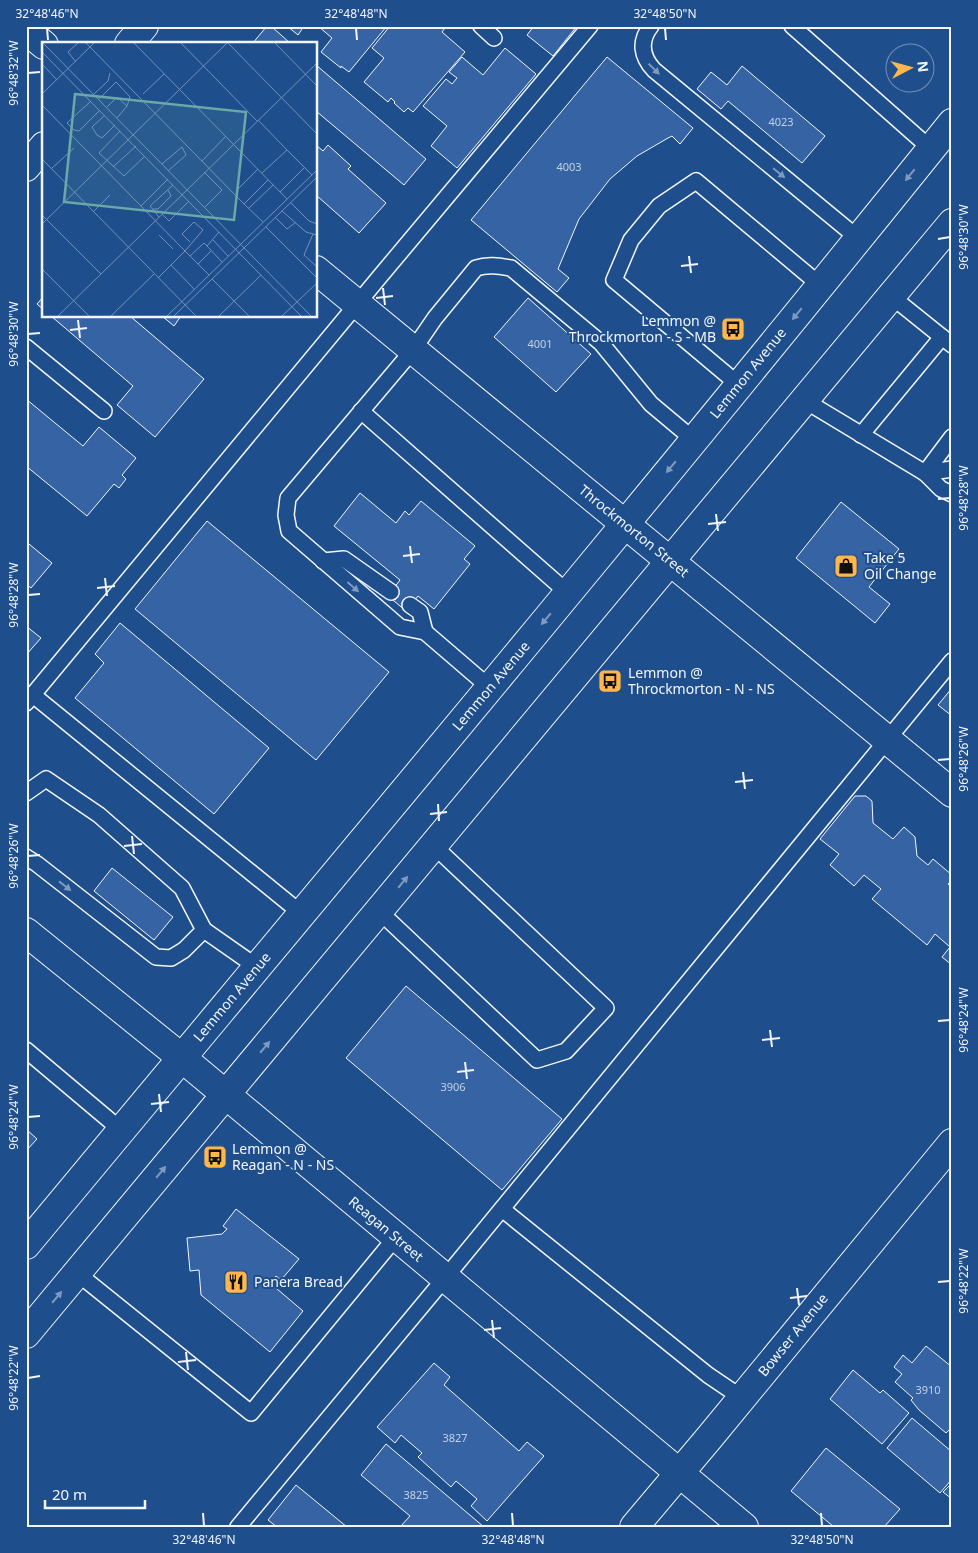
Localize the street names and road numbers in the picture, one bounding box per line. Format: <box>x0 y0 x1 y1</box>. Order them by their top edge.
street label: Lemmon Avenue <box>705 323 790 422</box>
street label: Throckmorton Street <box>575 480 693 581</box>
street label: Lemmon Avenue <box>448 637 534 734</box>
street label: Lemmon Avenue <box>189 948 275 1045</box>
street label: Reagan Street <box>345 1192 428 1266</box>
street label: Bowser Avenue <box>753 1289 832 1380</box>

